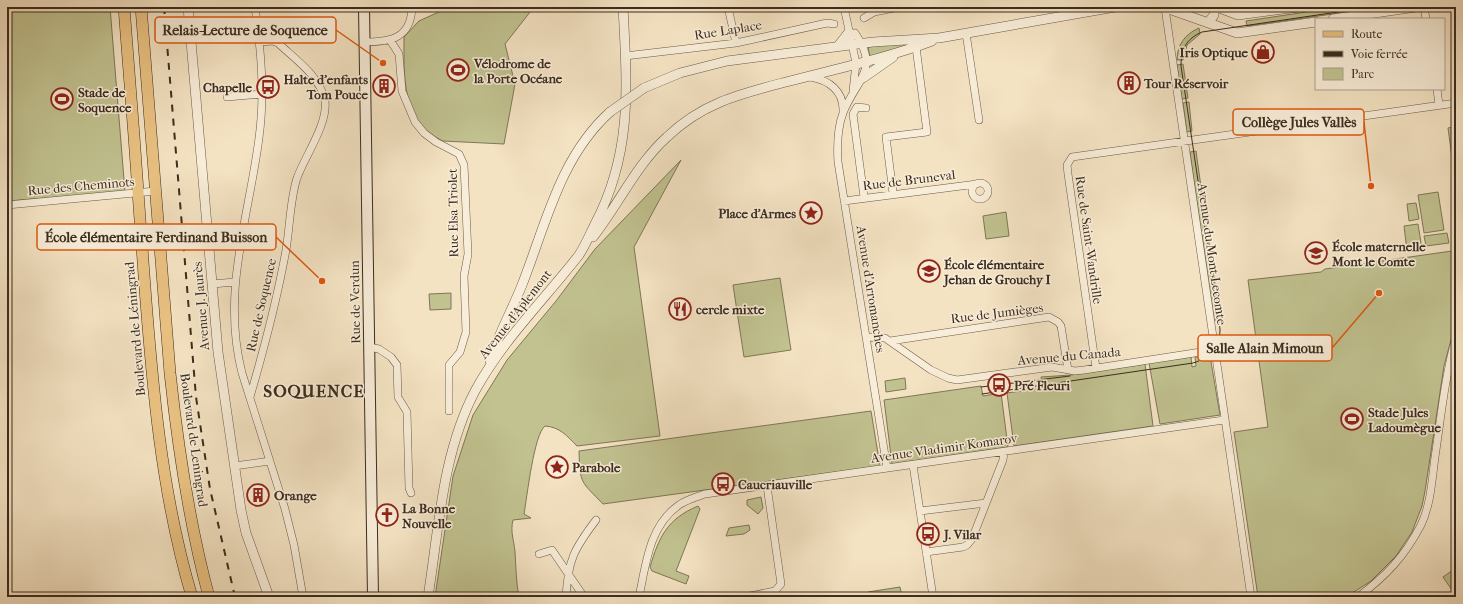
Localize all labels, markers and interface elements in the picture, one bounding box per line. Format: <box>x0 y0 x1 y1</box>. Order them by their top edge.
callout: Relais-Lecture de Soquence <box>155 17 336 43</box>
street label: Rue Laplace <box>693 17 763 43</box>
legend <box>1315 18 1445 90</box>
text: Relais-Lecture de Soquence <box>162 22 328 39</box>
text: Route <box>1351 27 1383 41</box>
shop icon: Iris Optique <box>1250 39 1276 65</box>
place label: Iris Optique <box>1180 45 1249 61</box>
text: Voie ferrée <box>1350 47 1408 61</box>
place label: Vélodrome de la Porte Océane <box>473 56 563 86</box>
sports icon: Vélodrome de la Porte Océane <box>445 57 471 83</box>
text: Parc <box>1351 67 1374 81</box>
building icon: Tour Réservoir <box>1116 70 1142 96</box>
place label: Halte d'enfants Tom Pouce <box>283 72 369 102</box>
building icon: Halte d'enfants Tom Pouce <box>371 73 397 99</box>
bus stop icon: Chapelle <box>255 74 281 100</box>
place label: Tour Réservoir <box>1143 76 1229 91</box>
place label: Chapelle <box>203 80 253 96</box>
place label: Stade de Soquence <box>78 85 132 116</box>
sports icon: Stade de Soquence <box>49 86 75 112</box>
callout: Collège Jules Vallès <box>1233 109 1364 135</box>
text: Collège Jules Vallès <box>1242 114 1357 131</box>
street label: Rue de Bruneval <box>862 167 957 193</box>
street label: Rue Elsa Triolet <box>445 168 461 258</box>
street label: Rue des Cheminots <box>27 174 135 198</box>
street label: Rue de Saint-Wandrille <box>1073 175 1106 306</box>
street label: Avenue du Mont Lecomte <box>1194 181 1229 327</box>
place icon: Place d'Armes <box>798 200 824 226</box>
place label: Place d'Armes <box>718 206 796 221</box>
street label: Avenue d'Arromanches <box>853 223 888 354</box>
callout: École élémentaire Ferdinand Buisson <box>37 224 276 250</box>
text: École élémentaire Ferdinand Buisson <box>45 228 268 246</box>
place label: École maternelle Mont le Comte <box>1331 239 1426 269</box>
school or university icon: École maternelle Mont le Comte <box>1303 240 1329 266</box>
street label: Rue de Soquence <box>243 256 279 353</box>
place label: École élémentaire Jehan de Grouchy I <box>942 257 1052 288</box>
school or university icon: École élémentaire Jehan de Grouchy I <box>916 258 942 284</box>
street label: Boulevard de Léningrad <box>122 260 148 397</box>
street label: Rue de Verdun <box>347 260 363 344</box>
street label: Avenue J. Jaurès <box>190 261 212 352</box>
street label: Avenue d'Aplemont <box>475 266 555 362</box>
restaurant icon: cercle mixte <box>667 296 693 322</box>
street label: Rue de Jumièges <box>950 300 1044 326</box>
place label: cercle mixte <box>696 302 765 317</box>
callout: Salle Alain Mimoun <box>1198 335 1332 361</box>
text: Salle Alain Mimoun <box>1206 340 1325 357</box>
street label: Avenue du Canada <box>1016 344 1122 368</box>
street label: Boulevard de Leningrad <box>177 372 211 509</box>
bus stop icon: Pré Fleuri <box>986 372 1012 398</box>
place label: Pré Fleuri <box>1014 378 1070 393</box>
district label: SOQUENCE <box>263 381 365 401</box>
place label: Stade Jules Ladoumègue <box>1368 405 1441 436</box>
sports icon: Stade Jules Ladoumègue <box>1339 406 1365 432</box>
street label: Avenue Vladimir Komarov <box>869 430 1019 466</box>
place icon: Parabole <box>544 454 570 480</box>
place label: Parabole <box>572 460 621 475</box>
bus stop icon: Caucriauville <box>710 471 736 497</box>
place label: Caucriauville <box>738 477 813 492</box>
building icon: Orange <box>245 482 271 508</box>
place label: Orange <box>274 488 317 504</box>
place label: La Bonne Nouvelle <box>402 501 456 531</box>
church icon: La Bonne Nouvelle <box>374 502 400 528</box>
bus stop icon: J. Vilar <box>915 521 941 547</box>
place label: J. Vilar <box>942 527 982 543</box>

